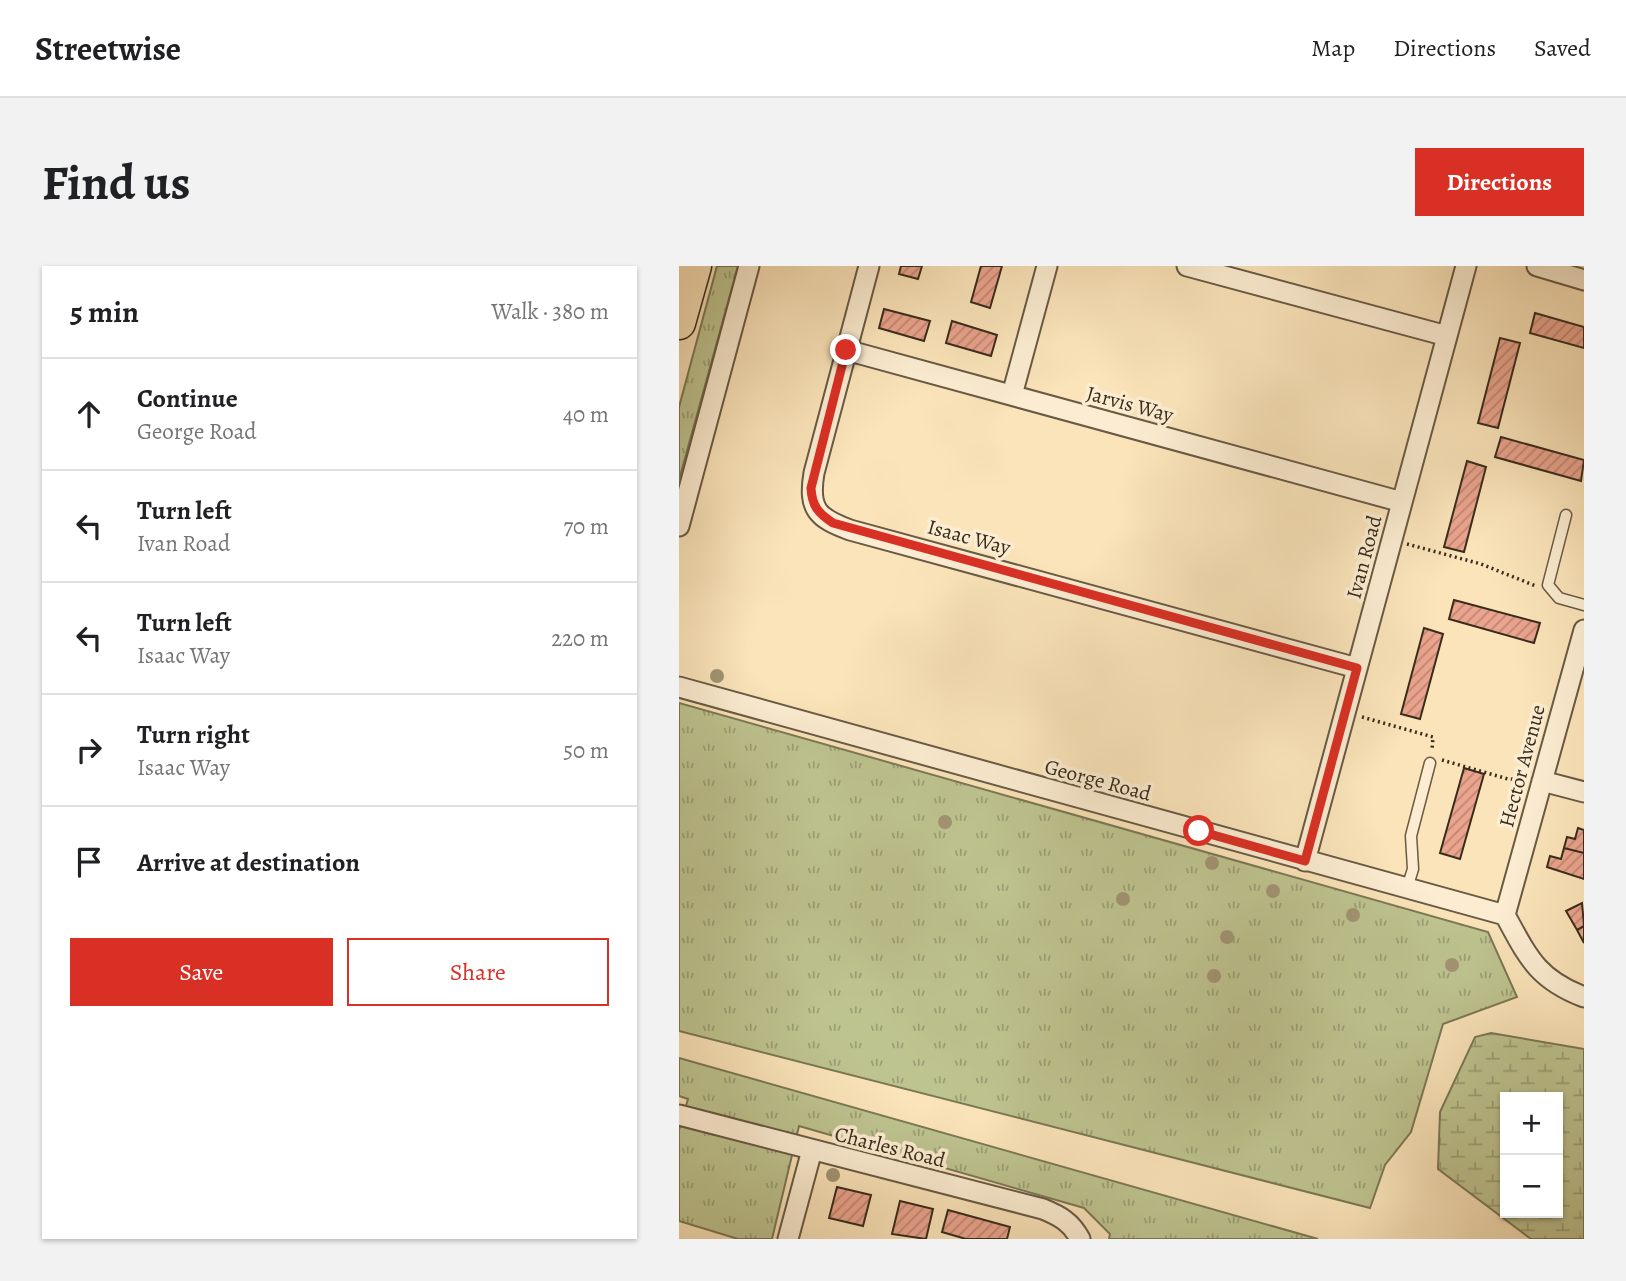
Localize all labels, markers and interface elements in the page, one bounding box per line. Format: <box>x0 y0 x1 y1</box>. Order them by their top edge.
text: Streetwise <box>35 26 181 71</box>
text: Map <box>1311 32 1355 64</box>
text: Directions <box>1393 32 1496 64</box>
text: Saved <box>1534 32 1591 64</box>
button: Directions <box>1415 148 1584 216</box>
text: Find us <box>42 149 190 216</box>
text: 5 min <box>70 292 139 332</box>
text: Walk · 380 m <box>491 296 609 327</box>
route end <box>830 334 861 365</box>
street label: Jarvis Way <box>1083 379 1177 429</box>
text: Continue <box>137 381 238 416</box>
icon: ahead <box>70 395 108 433</box>
text: 40 m <box>563 399 609 430</box>
text: George Road <box>137 416 257 447</box>
text: Turn left <box>137 493 232 528</box>
icon: left <box>70 507 108 545</box>
text: 70 m <box>563 511 609 542</box>
street label: Isaac Way <box>924 512 1014 562</box>
street label: Ivan Road <box>1339 512 1389 602</box>
text: Ivan Road <box>137 528 230 559</box>
text: Turn left <box>137 605 232 640</box>
icon: left <box>70 619 108 657</box>
text: 220 m <box>551 623 609 654</box>
text: Isaac Way <box>137 640 230 671</box>
street label: Hector Avenue <box>1492 702 1552 830</box>
text: Turn right <box>137 717 250 752</box>
icon: right <box>70 731 108 769</box>
text: 50 m <box>563 735 609 766</box>
text: Isaac Way <box>137 752 230 783</box>
street label: George Road <box>1042 752 1155 808</box>
route start <box>1183 815 1214 846</box>
icon: arrive <box>70 843 108 881</box>
text: Arrive at destination <box>137 845 360 880</box>
button: Save <box>70 938 333 1006</box>
button: Share <box>347 938 609 1006</box>
map controls <box>1500 1092 1563 1218</box>
button: + <box>1500 1092 1563 1155</box>
street label: Charles Road <box>832 1120 949 1174</box>
button: − <box>1500 1155 1563 1218</box>

